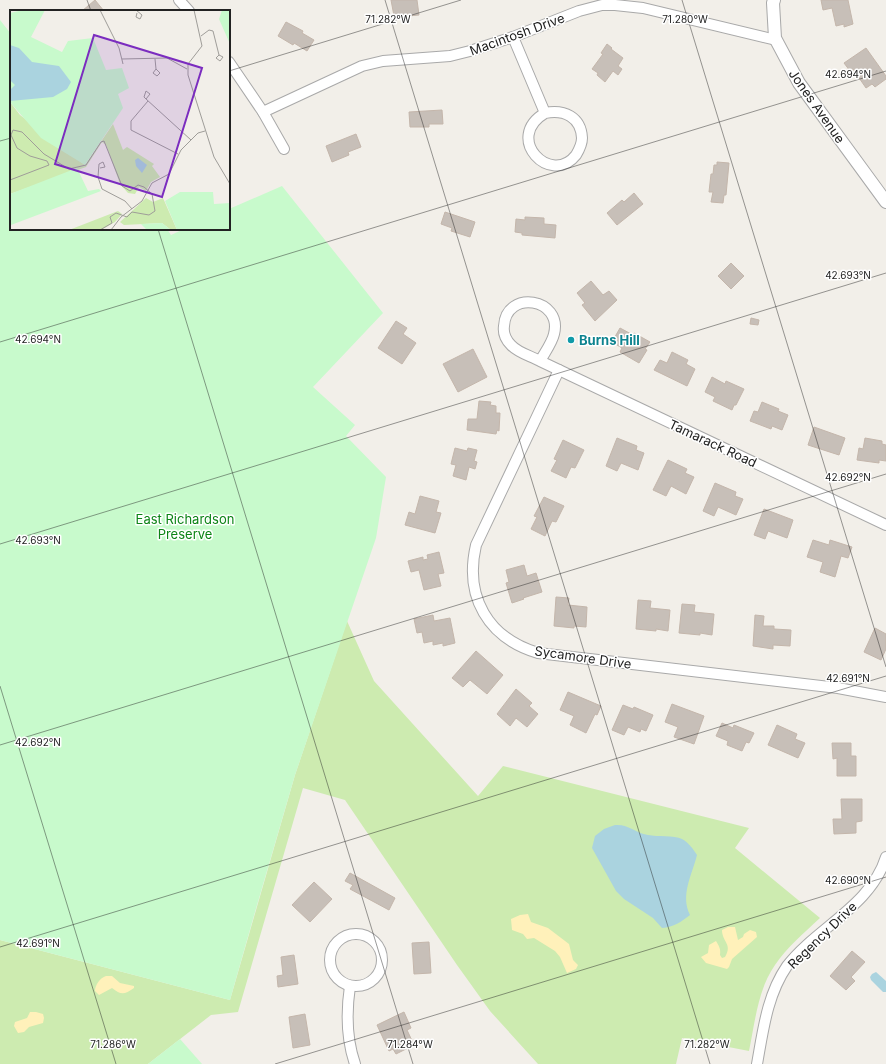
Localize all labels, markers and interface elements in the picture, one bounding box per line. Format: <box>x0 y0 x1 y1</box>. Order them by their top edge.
street label: Macintosh Drive <box>467 9 567 59</box>
inset map <box>10 10 230 230</box>
text: 71.282°W <box>365 13 411 25</box>
text: 71.280°W <box>662 13 708 25</box>
street label: Jones Avenue <box>786 66 848 146</box>
text: 42.694°N <box>825 68 871 80</box>
text: 42.693°N <box>825 269 871 281</box>
place label: Burns Hill <box>579 332 640 348</box>
text: 42.694°N <box>15 333 61 345</box>
marker: Burns Hill <box>566 335 576 345</box>
street label: Tamarack Road <box>666 416 760 470</box>
text: 42.692°N <box>825 471 871 483</box>
park label: East Richardson Preserve <box>136 511 234 542</box>
text: 42.693°N <box>15 534 61 546</box>
street label: Sycamore Drive <box>534 642 632 672</box>
text: 42.691°N <box>826 672 870 684</box>
text: 42.692°N <box>15 736 61 748</box>
text: 42.690°N <box>825 874 871 886</box>
street label: Regency Drive <box>784 898 860 972</box>
text: 42.691°N <box>16 937 60 949</box>
text: 71.286°W <box>90 1038 136 1050</box>
text: 71.284°W <box>387 1038 433 1050</box>
text: 71.282°W <box>684 1038 730 1050</box>

